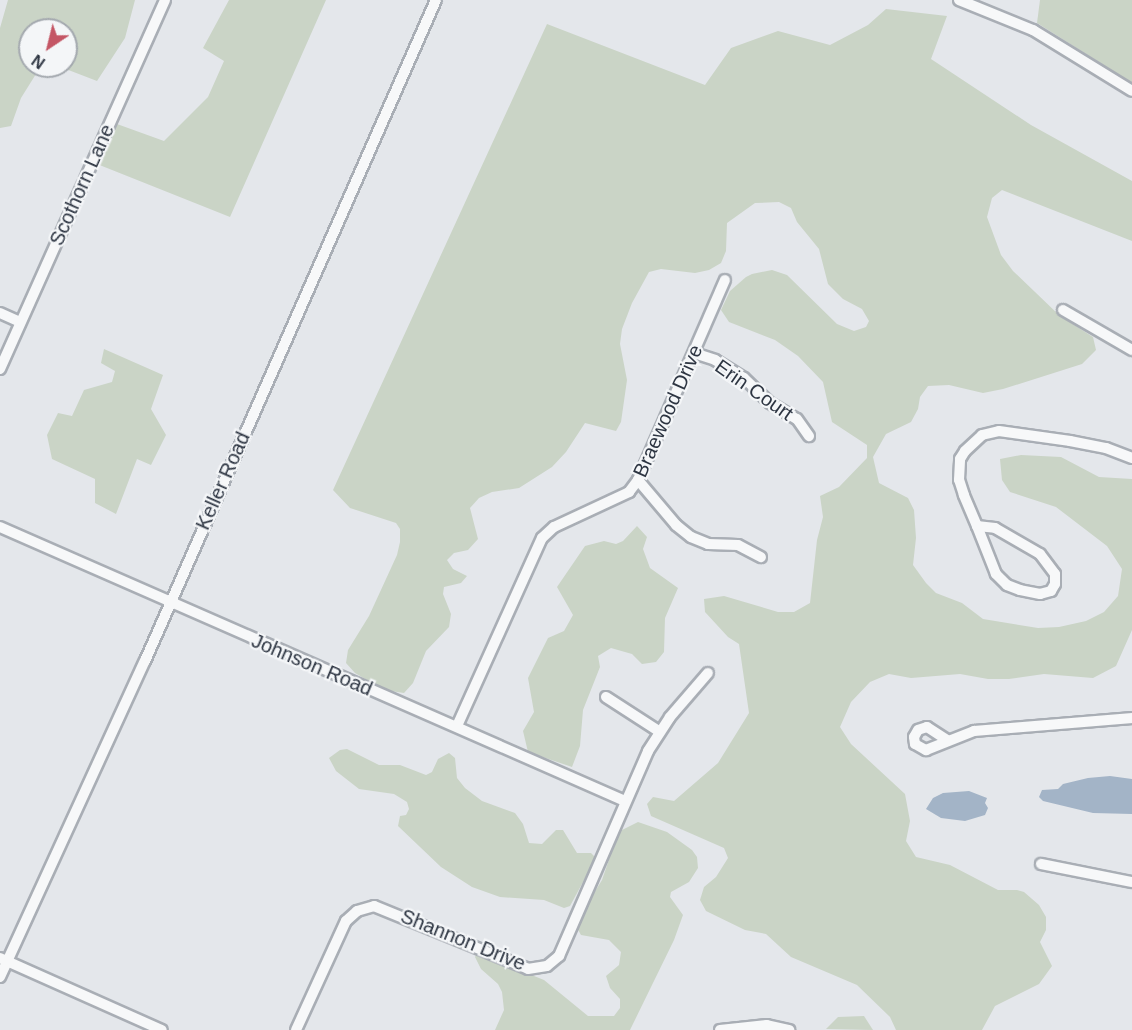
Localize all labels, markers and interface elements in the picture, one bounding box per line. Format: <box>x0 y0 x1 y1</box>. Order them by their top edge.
north arrow <box>18 18 78 78</box>
text: N <box>29 51 48 72</box>
street label: Scothorn Lane <box>45 121 119 249</box>
street label: Braewood Drive <box>628 341 708 481</box>
street label: Erin Court <box>710 354 798 426</box>
street label: Keller Road <box>191 428 255 534</box>
street label: Johnson Road <box>248 629 376 701</box>
street label: Shannon Drive <box>397 904 529 976</box>

